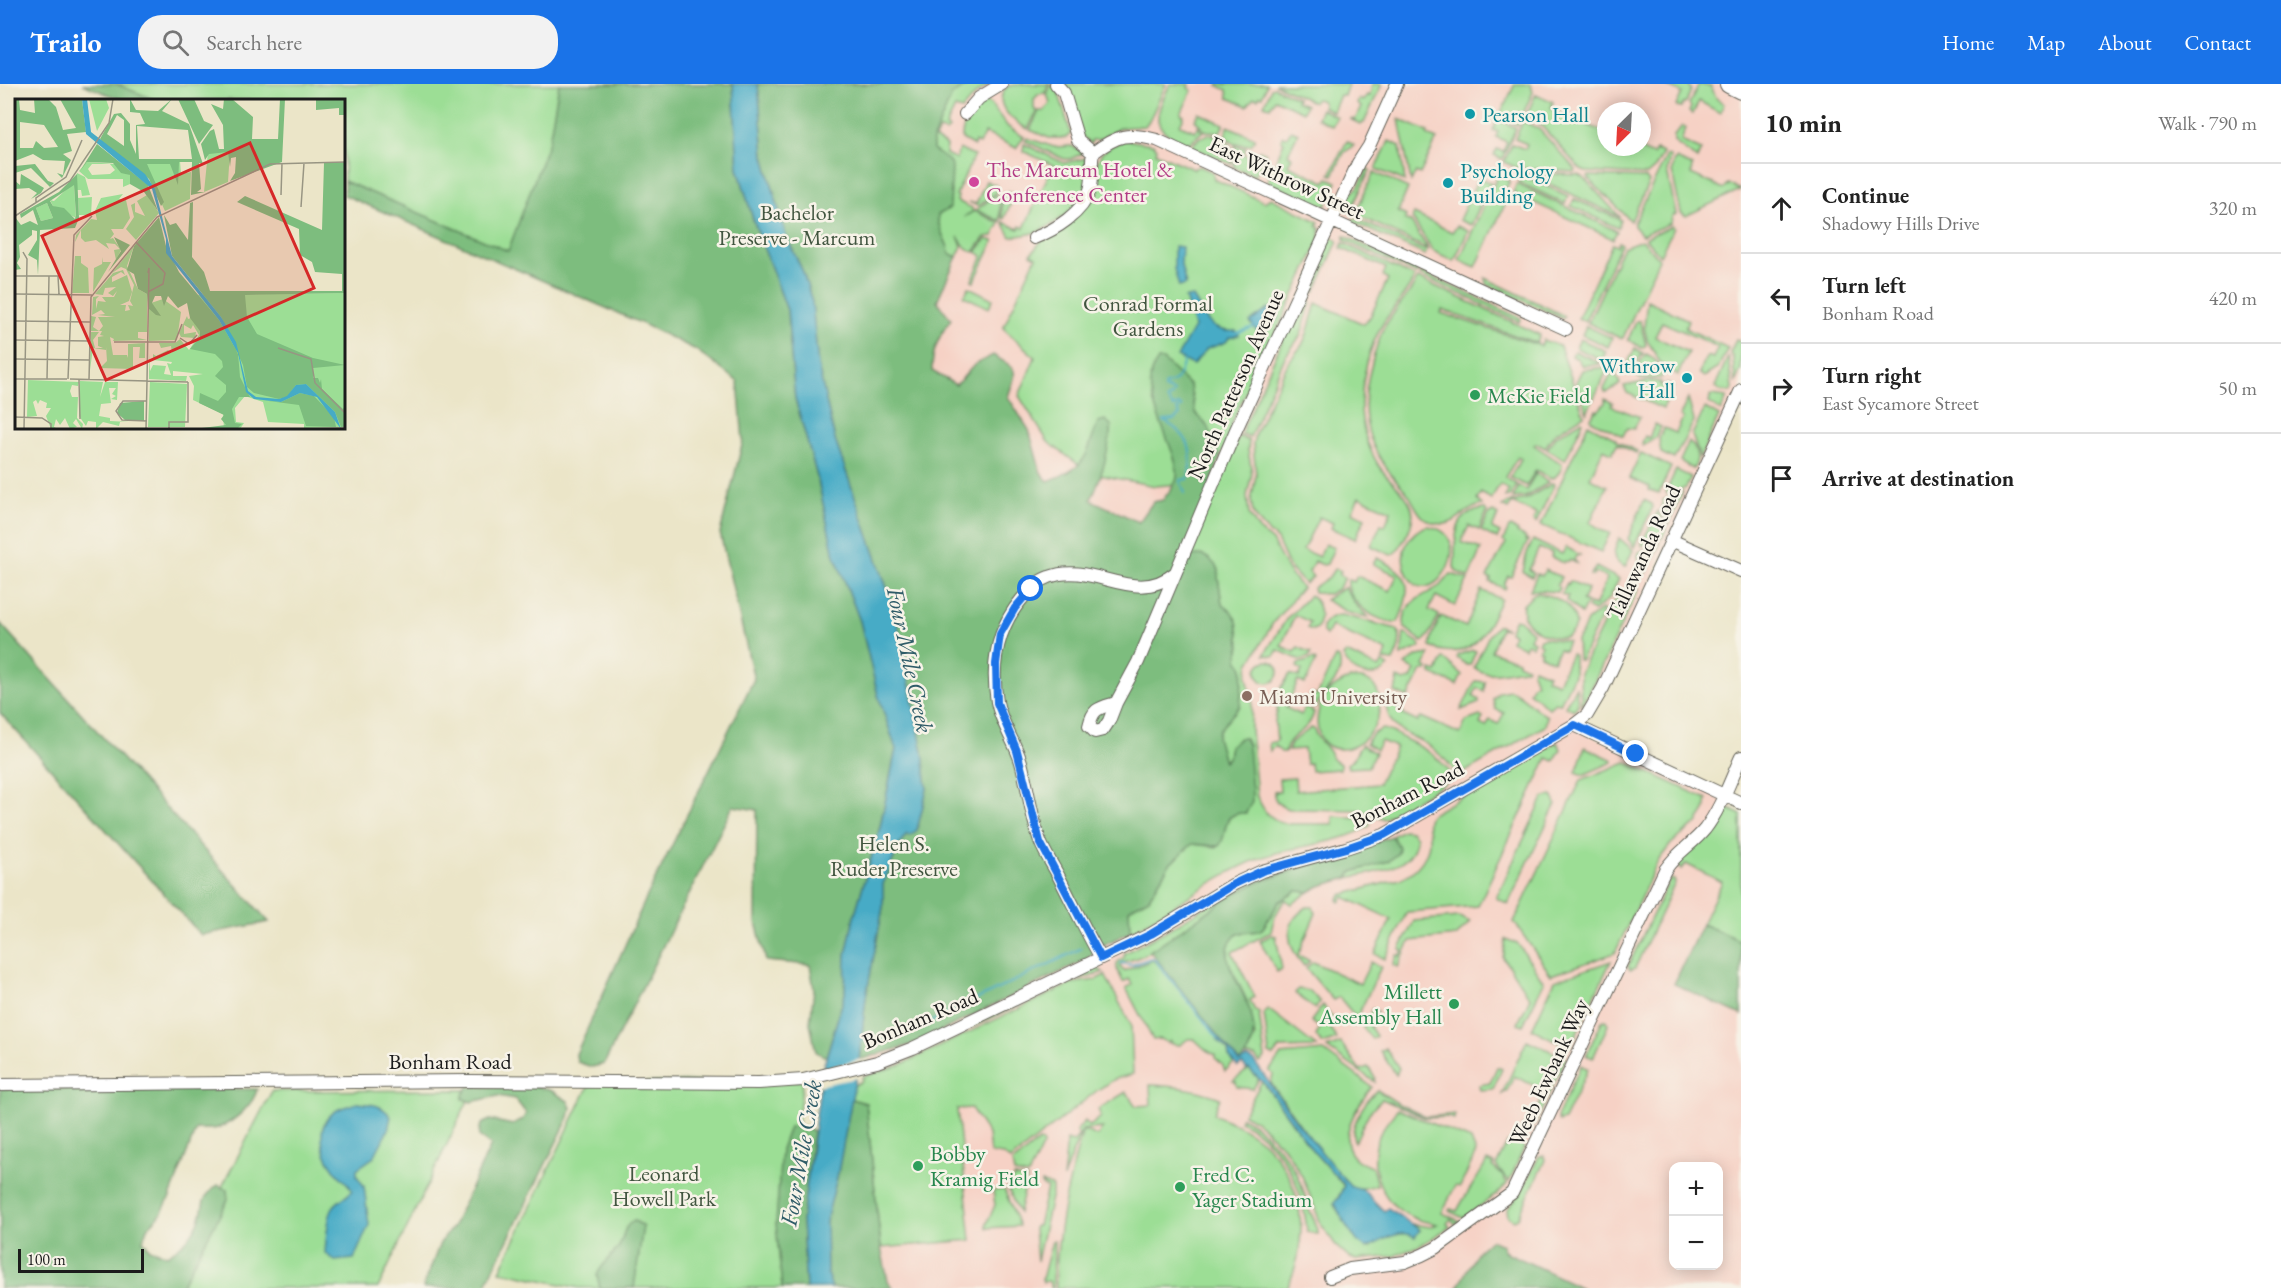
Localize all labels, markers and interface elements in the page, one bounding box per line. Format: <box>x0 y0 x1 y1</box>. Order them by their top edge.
search box <box>138 15 558 69</box>
text: Trailo <box>30 24 102 60</box>
icon: search <box>159 26 192 59</box>
text: Search here <box>207 28 302 57</box>
text: Home <box>1942 29 1994 56</box>
text: Map <box>2027 29 2065 56</box>
text: About <box>2098 29 2151 56</box>
text: Contact <box>2184 29 2251 56</box>
inset map <box>15 99 345 429</box>
place label: Pearson Hall <box>1482 100 1589 129</box>
north arrow <box>1597 102 1651 156</box>
text: 10 min <box>1765 106 1842 140</box>
marker: Pearson Hall <box>1463 107 1477 121</box>
text: Walk · 790 m <box>2158 110 2257 136</box>
street label: East Withrow Street <box>1204 129 1369 226</box>
place label: The Marcum Hotel & Conference Center <box>986 155 1174 209</box>
place label: Psychology Building <box>1460 156 1555 210</box>
marker: The Marcum Hotel & Conference Center <box>967 175 981 189</box>
marker: Psychology Building <box>1441 176 1455 190</box>
text: Continue <box>1822 181 1909 210</box>
icon: ahead <box>1765 192 1798 225</box>
text: 320 m <box>2209 195 2257 221</box>
park label: Bachelor Preserve - Marcum <box>719 198 875 252</box>
text: Shadowy Hills Drive <box>1822 210 1980 236</box>
text: Turn left <box>1822 271 1906 300</box>
icon: left <box>1765 282 1798 315</box>
street label: North Patterson Avenue <box>1181 284 1291 484</box>
text: 420 m <box>2209 285 2257 311</box>
park label: Conrad Formal Gardens <box>1083 289 1213 343</box>
text: Bonham Road <box>1822 300 1934 326</box>
place label: Withrow Hall <box>1599 351 1676 405</box>
text: Turn right <box>1822 361 1921 390</box>
marker: Withrow Hall <box>1680 371 1694 385</box>
icon: right <box>1765 372 1798 405</box>
text: 50 m <box>2218 375 2257 401</box>
place label: McKie Field <box>1487 381 1591 410</box>
marker: McKie Field <box>1468 388 1482 402</box>
text: East Sycamore Street <box>1822 390 1979 416</box>
icon: arrive <box>1765 462 1798 495</box>
text: Arrive at destination <box>1822 464 2014 493</box>
street label: Tallawanda Road <box>1600 479 1688 624</box>
route start <box>1017 575 1043 601</box>
water label: Four Mile Creek <box>880 583 941 736</box>
place label: Miami University <box>1259 682 1408 711</box>
marker: Miami University <box>1240 689 1254 703</box>
route end <box>1622 740 1648 766</box>
street label: Bonham Road <box>1346 753 1469 835</box>
park label: Helen S. Ruder Preserve <box>830 829 958 883</box>
place label: Millett Assembly Hall <box>1318 977 1442 1031</box>
street label: Bonham Road <box>858 981 983 1056</box>
street label: Weeb Ewbank Way <box>1502 993 1595 1151</box>
marker: Millett Assembly Hall <box>1447 997 1461 1011</box>
street label: Bonham Road <box>388 1047 512 1076</box>
water label: Four Mile Creek <box>772 1077 829 1230</box>
place label: Bobby Kramig Field <box>930 1139 1040 1193</box>
park label: Leonard Howell Park <box>612 1159 717 1213</box>
marker: Bobby Kramig Field <box>911 1159 925 1173</box>
place label: Fred C. Yager Stadium <box>1192 1160 1312 1214</box>
map controls <box>1669 1162 1723 1270</box>
button: + <box>1669 1162 1723 1216</box>
marker: Fred C. Yager Stadium <box>1173 1180 1187 1194</box>
button: − <box>1669 1216 1723 1270</box>
scale bar <box>18 1246 144 1274</box>
text: 100 m <box>27 1249 66 1270</box>

